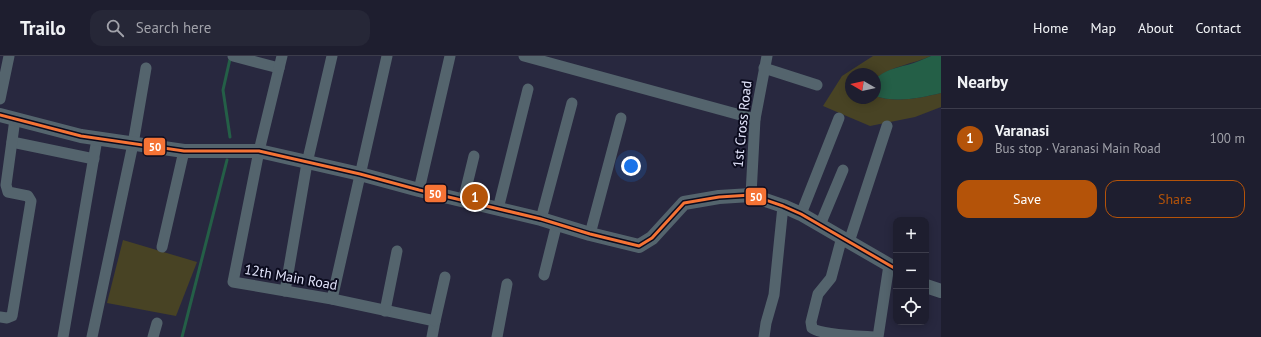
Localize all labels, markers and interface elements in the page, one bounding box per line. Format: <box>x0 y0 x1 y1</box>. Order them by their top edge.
search box <box>90 10 370 46</box>
text: Trailo <box>20 16 66 40</box>
icon: search <box>104 17 126 39</box>
text: Search here <box>136 18 211 37</box>
text: Home <box>1033 19 1068 37</box>
text: Map <box>1090 19 1116 37</box>
text: About <box>1138 19 1174 37</box>
text: Contact <box>1196 19 1241 37</box>
north arrow <box>845 68 881 104</box>
text: Nearby <box>957 71 1008 93</box>
street label: 1st Cross Road <box>728 80 756 168</box>
text: Varanasi <box>995 121 1049 140</box>
text: 1 <box>966 130 974 147</box>
text: 100 m <box>1210 130 1245 147</box>
line badge: 50 <box>143 137 166 156</box>
text: 50 <box>149 140 161 154</box>
text: Bus stop · Varanasi Main Road <box>995 140 1161 157</box>
your location <box>621 156 641 176</box>
button: Save <box>957 180 1097 218</box>
button: Share <box>1105 180 1245 218</box>
pin: 1 <box>462 182 488 212</box>
line badge: 50 <box>424 184 447 203</box>
text: 50 <box>429 187 441 201</box>
line badge: 50 <box>745 187 767 206</box>
text: 50 <box>750 190 762 204</box>
map controls <box>893 217 929 325</box>
button: + <box>893 217 929 253</box>
button: − <box>893 253 929 289</box>
street label: 12th Main Road <box>243 260 339 294</box>
button: locate <box>893 289 929 325</box>

